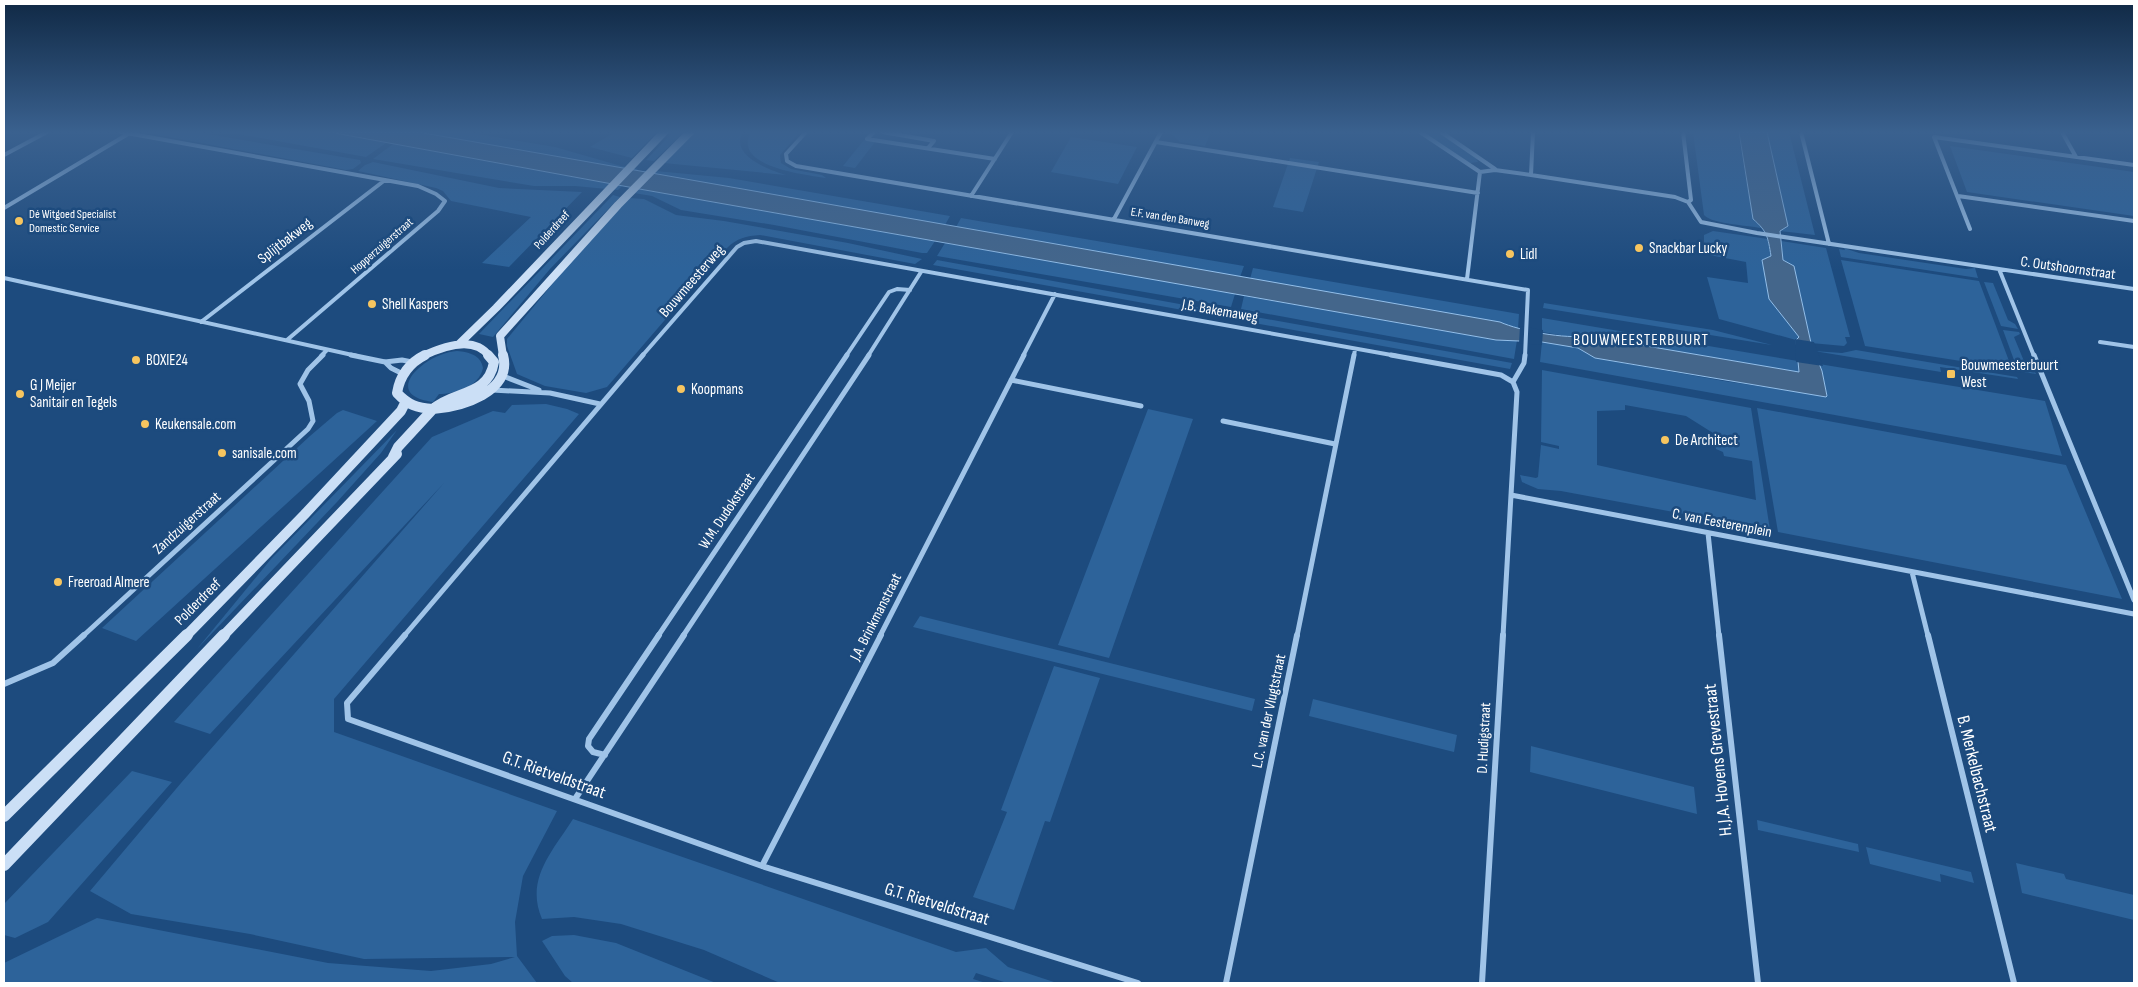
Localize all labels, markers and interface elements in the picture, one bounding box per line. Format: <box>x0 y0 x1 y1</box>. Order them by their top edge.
street label: E.F. van den Banweg <box>1130 204 1211 232</box>
place label: Dé Witgoed Specialist Domestic Service <box>29 207 116 236</box>
street label: Polderdreef <box>531 207 574 252</box>
street label: Splijtbakweg <box>254 214 316 268</box>
marker: Dé Witgoed Specialist Domestic Service <box>13 215 25 227</box>
street label: Hopperzuigerstraat <box>348 215 417 277</box>
place label: Snackbar Lucky <box>1649 239 1728 258</box>
street label: Bouwmeesterweg <box>655 241 729 321</box>
marker: Snackbar Lucky <box>1633 242 1645 254</box>
place label: Lidl <box>1520 245 1537 264</box>
marker: Lidl <box>1504 248 1516 260</box>
street label: C. Outshoornstraat <box>2019 252 2117 284</box>
place label: Shell Kaspers <box>382 295 448 314</box>
street label: J.B. Bakemaweg <box>1179 295 1260 327</box>
marker: Shell Kaspers <box>366 298 378 310</box>
district label: BOUWMEESTERBUURT <box>1573 331 1709 350</box>
place label: BOXIE24 <box>146 351 188 370</box>
marker: BOXIE24 <box>130 354 142 366</box>
place label: Bouwmeesterbuurt West <box>1961 356 2059 392</box>
marker: Bouwmeesterbuurt West <box>1945 368 1957 380</box>
place label: G J Meijer Sanitair en Tegels <box>30 376 117 412</box>
place label: Koopmans <box>691 380 743 399</box>
marker: Koopmans <box>675 383 687 395</box>
marker: G J Meijer Sanitair en Tegels <box>14 388 26 400</box>
place label: Keukensale.com <box>155 415 236 434</box>
marker: Keukensale.com <box>139 418 151 430</box>
place label: De Architect <box>1675 431 1738 450</box>
marker: De Architect <box>1659 434 1671 446</box>
place label: sanisale.com <box>232 444 297 463</box>
marker: sanisale.com <box>216 447 228 459</box>
street label: W.M. Dudokstraat <box>695 469 760 553</box>
street label: Zandzuigerstraat <box>149 487 225 559</box>
street label: C. van Eesterenplein <box>1670 504 1774 542</box>
street label: J.A. Brinkmanstraat <box>845 570 906 665</box>
place label: Freeroad Almere <box>68 573 150 592</box>
street label: Polderdreef <box>171 574 226 629</box>
marker: Freeroad Almere <box>52 576 64 588</box>
street label: L.C. van der Vlugtstraat <box>1248 652 1290 770</box>
street label: H.J.A. Hovens Grevestraat <box>1700 682 1736 837</box>
street label: D. Hudigstraat <box>1473 701 1495 774</box>
street label: B. Merkelbachstraat <box>1952 713 2002 835</box>
street label: G.T. Rietveldstraat <box>499 747 609 804</box>
street label: G.T. Rietveldstraat <box>882 878 992 930</box>

